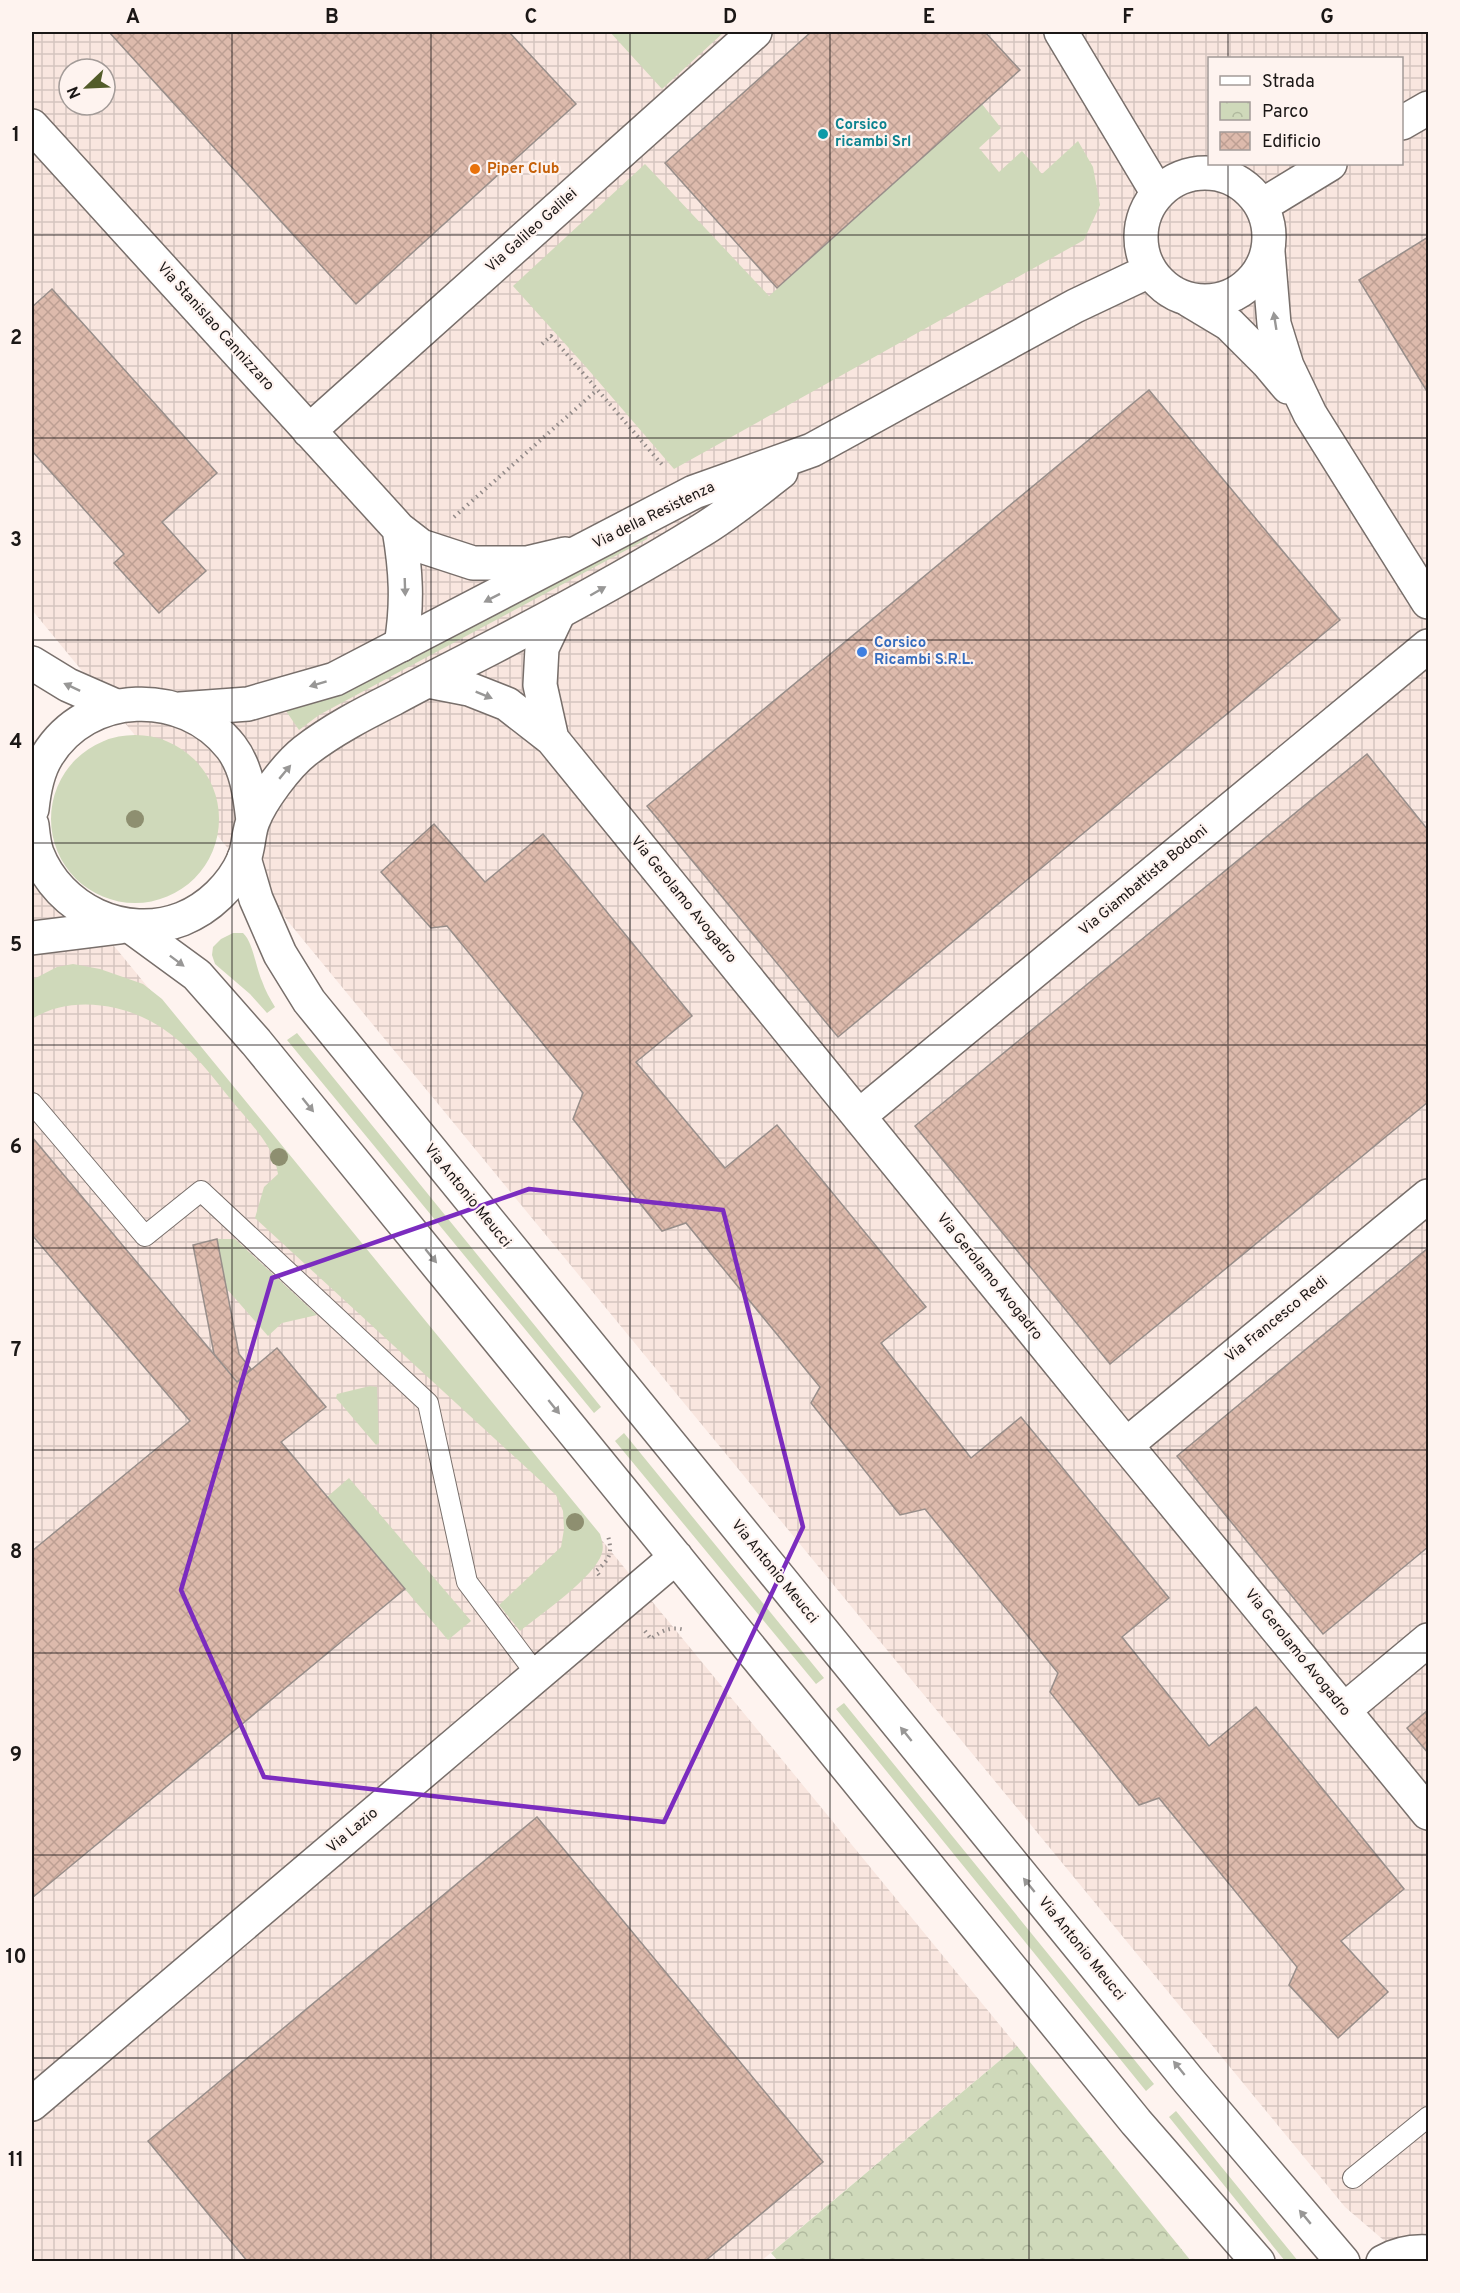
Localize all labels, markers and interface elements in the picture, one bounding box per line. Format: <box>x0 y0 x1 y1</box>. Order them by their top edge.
text: A <box>126 5 140 31</box>
text: B <box>325 5 339 31</box>
text: C <box>525 5 537 31</box>
text: D <box>723 5 737 31</box>
text: E <box>923 5 935 31</box>
text: F <box>1122 5 1134 31</box>
text: G <box>1320 5 1334 31</box>
north arrow <box>57 57 117 117</box>
legend <box>1208 57 1403 165</box>
text: Strada <box>1262 71 1315 94</box>
text: N <box>64 83 86 101</box>
text: Parco <box>1262 101 1308 124</box>
place label: Corsico ricambi Srl <box>835 116 911 152</box>
text: 1 <box>12 123 20 149</box>
marker: Corsico ricambi Srl <box>816 127 830 141</box>
text: Edificio <box>1262 131 1321 154</box>
place label: Piper Club <box>487 160 559 179</box>
marker: Piper Club <box>468 162 482 176</box>
street label: Via Galileo Galilei <box>482 185 582 277</box>
street label: Via Stanislao Cannizzaro <box>152 259 278 395</box>
one-way arrow <box>1270 311 1279 330</box>
text: 2 <box>10 326 22 352</box>
street label: Via della Resistenza <box>590 478 718 554</box>
text: 3 <box>10 528 22 554</box>
one-way arrow <box>401 577 410 596</box>
one-way arrow <box>590 586 607 596</box>
one-way arrow <box>484 593 501 602</box>
place label: Corsico Ricambi S.R.L. <box>874 634 974 670</box>
marker: Corsico Ricambi S.R.L. <box>855 645 869 659</box>
one-way arrow <box>309 680 327 689</box>
one-way arrow <box>64 682 81 691</box>
one-way arrow <box>476 690 494 700</box>
text: 4 <box>10 730 22 756</box>
one-way arrow <box>279 764 292 780</box>
street label: Via Giambattista Bodoni <box>1076 822 1212 940</box>
street label: Via Gerolamo Avogadro <box>626 833 740 967</box>
text: 5 <box>10 933 22 959</box>
one-way arrow <box>170 954 185 966</box>
one-way arrow <box>301 1097 314 1113</box>
text: 6 <box>10 1135 22 1161</box>
street label: Via Antonio Meucci <box>419 1140 515 1252</box>
street label: Via Gerolamo Avogadro <box>932 1210 1046 1344</box>
one-way arrow <box>424 1248 437 1263</box>
street label: Via Francesco Redi <box>1222 1273 1332 1367</box>
text: 7 <box>11 1338 21 1364</box>
one-way arrow <box>548 1399 561 1415</box>
street label: Via Antonio Meucci <box>726 1516 822 1628</box>
text: 8 <box>10 1540 22 1566</box>
street label: Via Gerolamo Avogadro <box>1240 1586 1354 1720</box>
one-way arrow <box>899 1726 912 1742</box>
text: 9 <box>10 1743 22 1769</box>
street label: Via Lazio <box>324 1804 382 1858</box>
one-way arrow <box>1023 1878 1036 1893</box>
street label: Via Antonio Meucci <box>1033 1893 1129 2005</box>
text: 10 <box>5 1945 27 1971</box>
one-way arrow <box>1173 2061 1186 2076</box>
text: 11 <box>8 2148 24 2174</box>
one-way arrow <box>1299 2210 1312 2225</box>

